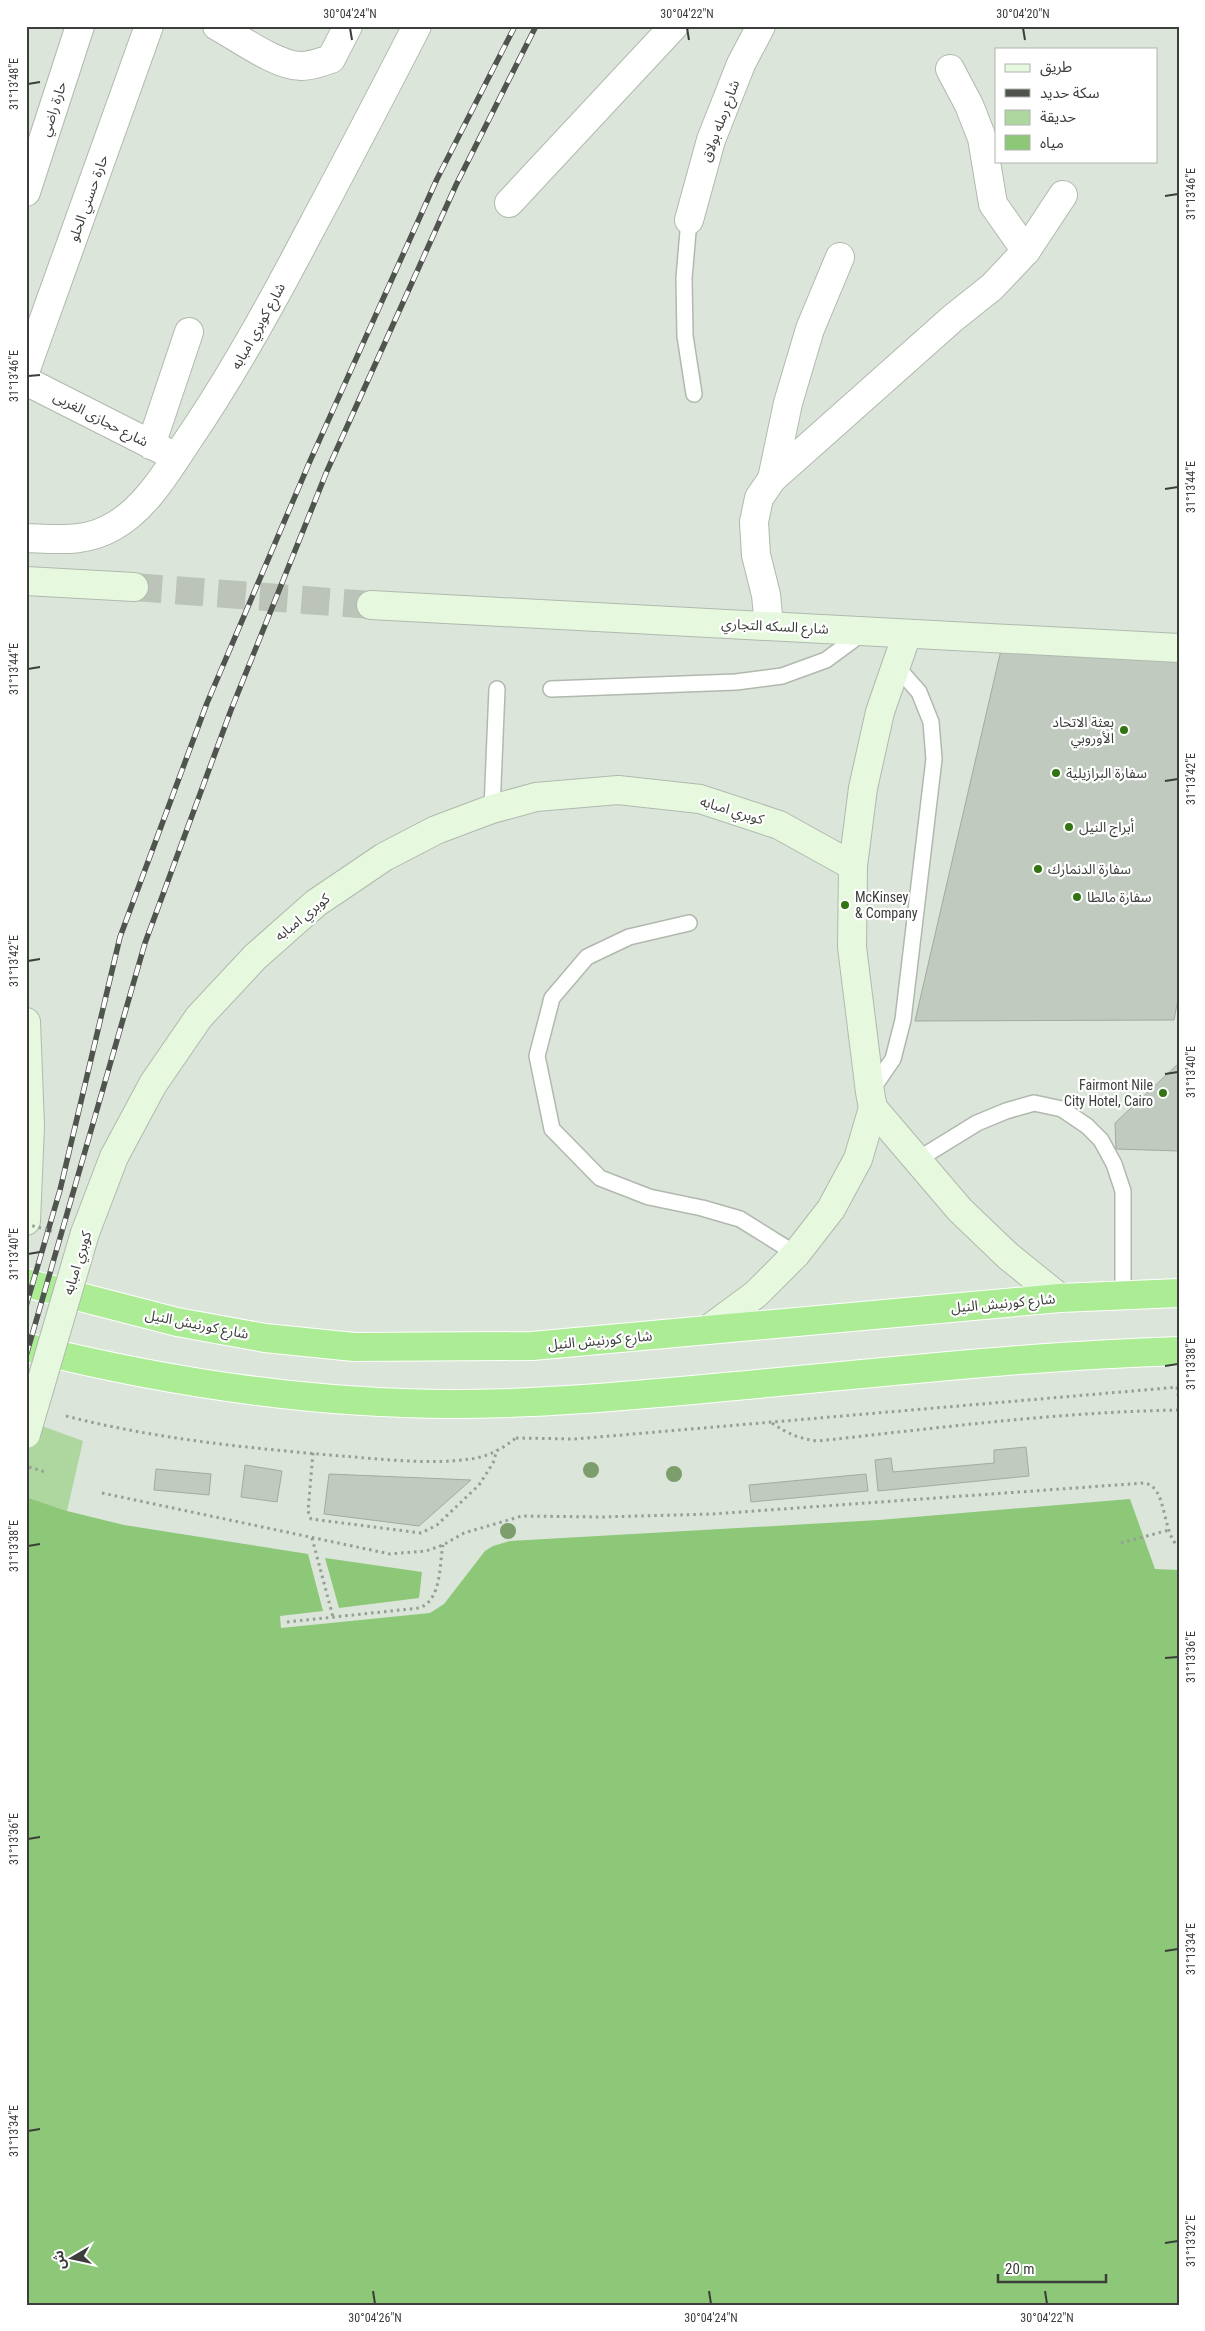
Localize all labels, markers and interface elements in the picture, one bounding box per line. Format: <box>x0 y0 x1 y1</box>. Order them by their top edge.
text: 30°04'24"N <box>323 7 377 21</box>
text: 30°04'22"N <box>660 7 714 21</box>
text: 30°04'20"N <box>996 7 1050 21</box>
legend <box>995 48 1158 162</box>
text: 31°13'48"E <box>7 58 21 110</box>
text: طريق <box>1040 58 1072 77</box>
street label: شارع رمله بولاق <box>698 78 745 165</box>
street label: حارة راضي <box>37 79 72 140</box>
text: سكة حديد <box>1040 84 1100 102</box>
text: حديقة <box>1040 108 1076 126</box>
text: مياه <box>1040 134 1064 152</box>
street label: حارة حسني الحلو <box>65 153 114 245</box>
text: 31°13'46"E <box>1184 168 1198 220</box>
street label: شارع كوبري امبابه <box>228 280 291 374</box>
text: 31°13'46"E <box>7 350 21 402</box>
street label: شارع حجازى الغربى <box>50 388 151 452</box>
text: 31°13'44"E <box>1184 461 1198 513</box>
street label: شارع السكه التجاري <box>721 615 829 640</box>
text: 31°13'44"E <box>7 643 21 695</box>
place label: بعثة الاتحاد الأوروبي <box>1052 714 1114 749</box>
marker: بعثة الاتحاد الأوروبي <box>1118 724 1130 736</box>
text: 31°13'42"E <box>1184 753 1198 805</box>
place label: سفارة البرازيلية <box>1066 765 1147 782</box>
marker: سفارة البرازيلية <box>1050 767 1062 779</box>
street label: كوبري امبابه <box>697 793 766 830</box>
place label: أبراج النيل <box>1079 818 1134 838</box>
marker: أبراج النيل <box>1063 821 1075 833</box>
place label: سفارة الدنمارك <box>1048 861 1131 878</box>
marker: سفارة الدنمارك <box>1032 863 1044 875</box>
place label: McKinsey & Company <box>855 889 918 921</box>
place label: سفارة مالطا <box>1087 889 1152 906</box>
street label: كوبري امبابه <box>271 890 335 946</box>
marker: سفارة مالطا <box>1071 891 1083 903</box>
marker: McKinsey & Company <box>839 899 851 911</box>
text: 31°13'42"E <box>7 935 21 987</box>
text: 31°13'40"E <box>1184 1046 1198 1098</box>
place label: Fairmont Nile City Hotel, Cairo <box>1064 1077 1153 1109</box>
marker: Fairmont Nile City Hotel, Cairo <box>1157 1087 1169 1099</box>
text: 31°13'40"E <box>7 1228 21 1280</box>
street label: كوبري امبابه <box>60 1229 97 1298</box>
street label: شارع كورنيش النيل <box>950 1290 1056 1319</box>
street label: شارع كورنيش النيل <box>143 1306 250 1345</box>
street label: شارع كورنيش النيل <box>547 1327 653 1356</box>
text: 31°13'38"E <box>1184 1338 1198 1390</box>
text: 31°13'38"E <box>7 1520 21 1572</box>
text: 31°13'36"E <box>1184 1631 1198 1683</box>
text: 31°13'36"E <box>7 1813 21 1865</box>
text: 31°13'34"E <box>1184 1923 1198 1975</box>
text: 31°13'34"E <box>7 2105 21 2157</box>
text: 31°13'32"E <box>1184 2215 1198 2267</box>
north arrow <box>48 2234 98 2284</box>
text: ش <box>50 2249 69 2271</box>
scale bar <box>998 2251 1105 2283</box>
text: 20 m <box>1005 2260 1035 2278</box>
text: 30°04'26"N <box>348 2311 402 2325</box>
text: 30°04'24"N <box>684 2311 738 2325</box>
text: 30°04'22"N <box>1020 2311 1074 2325</box>

